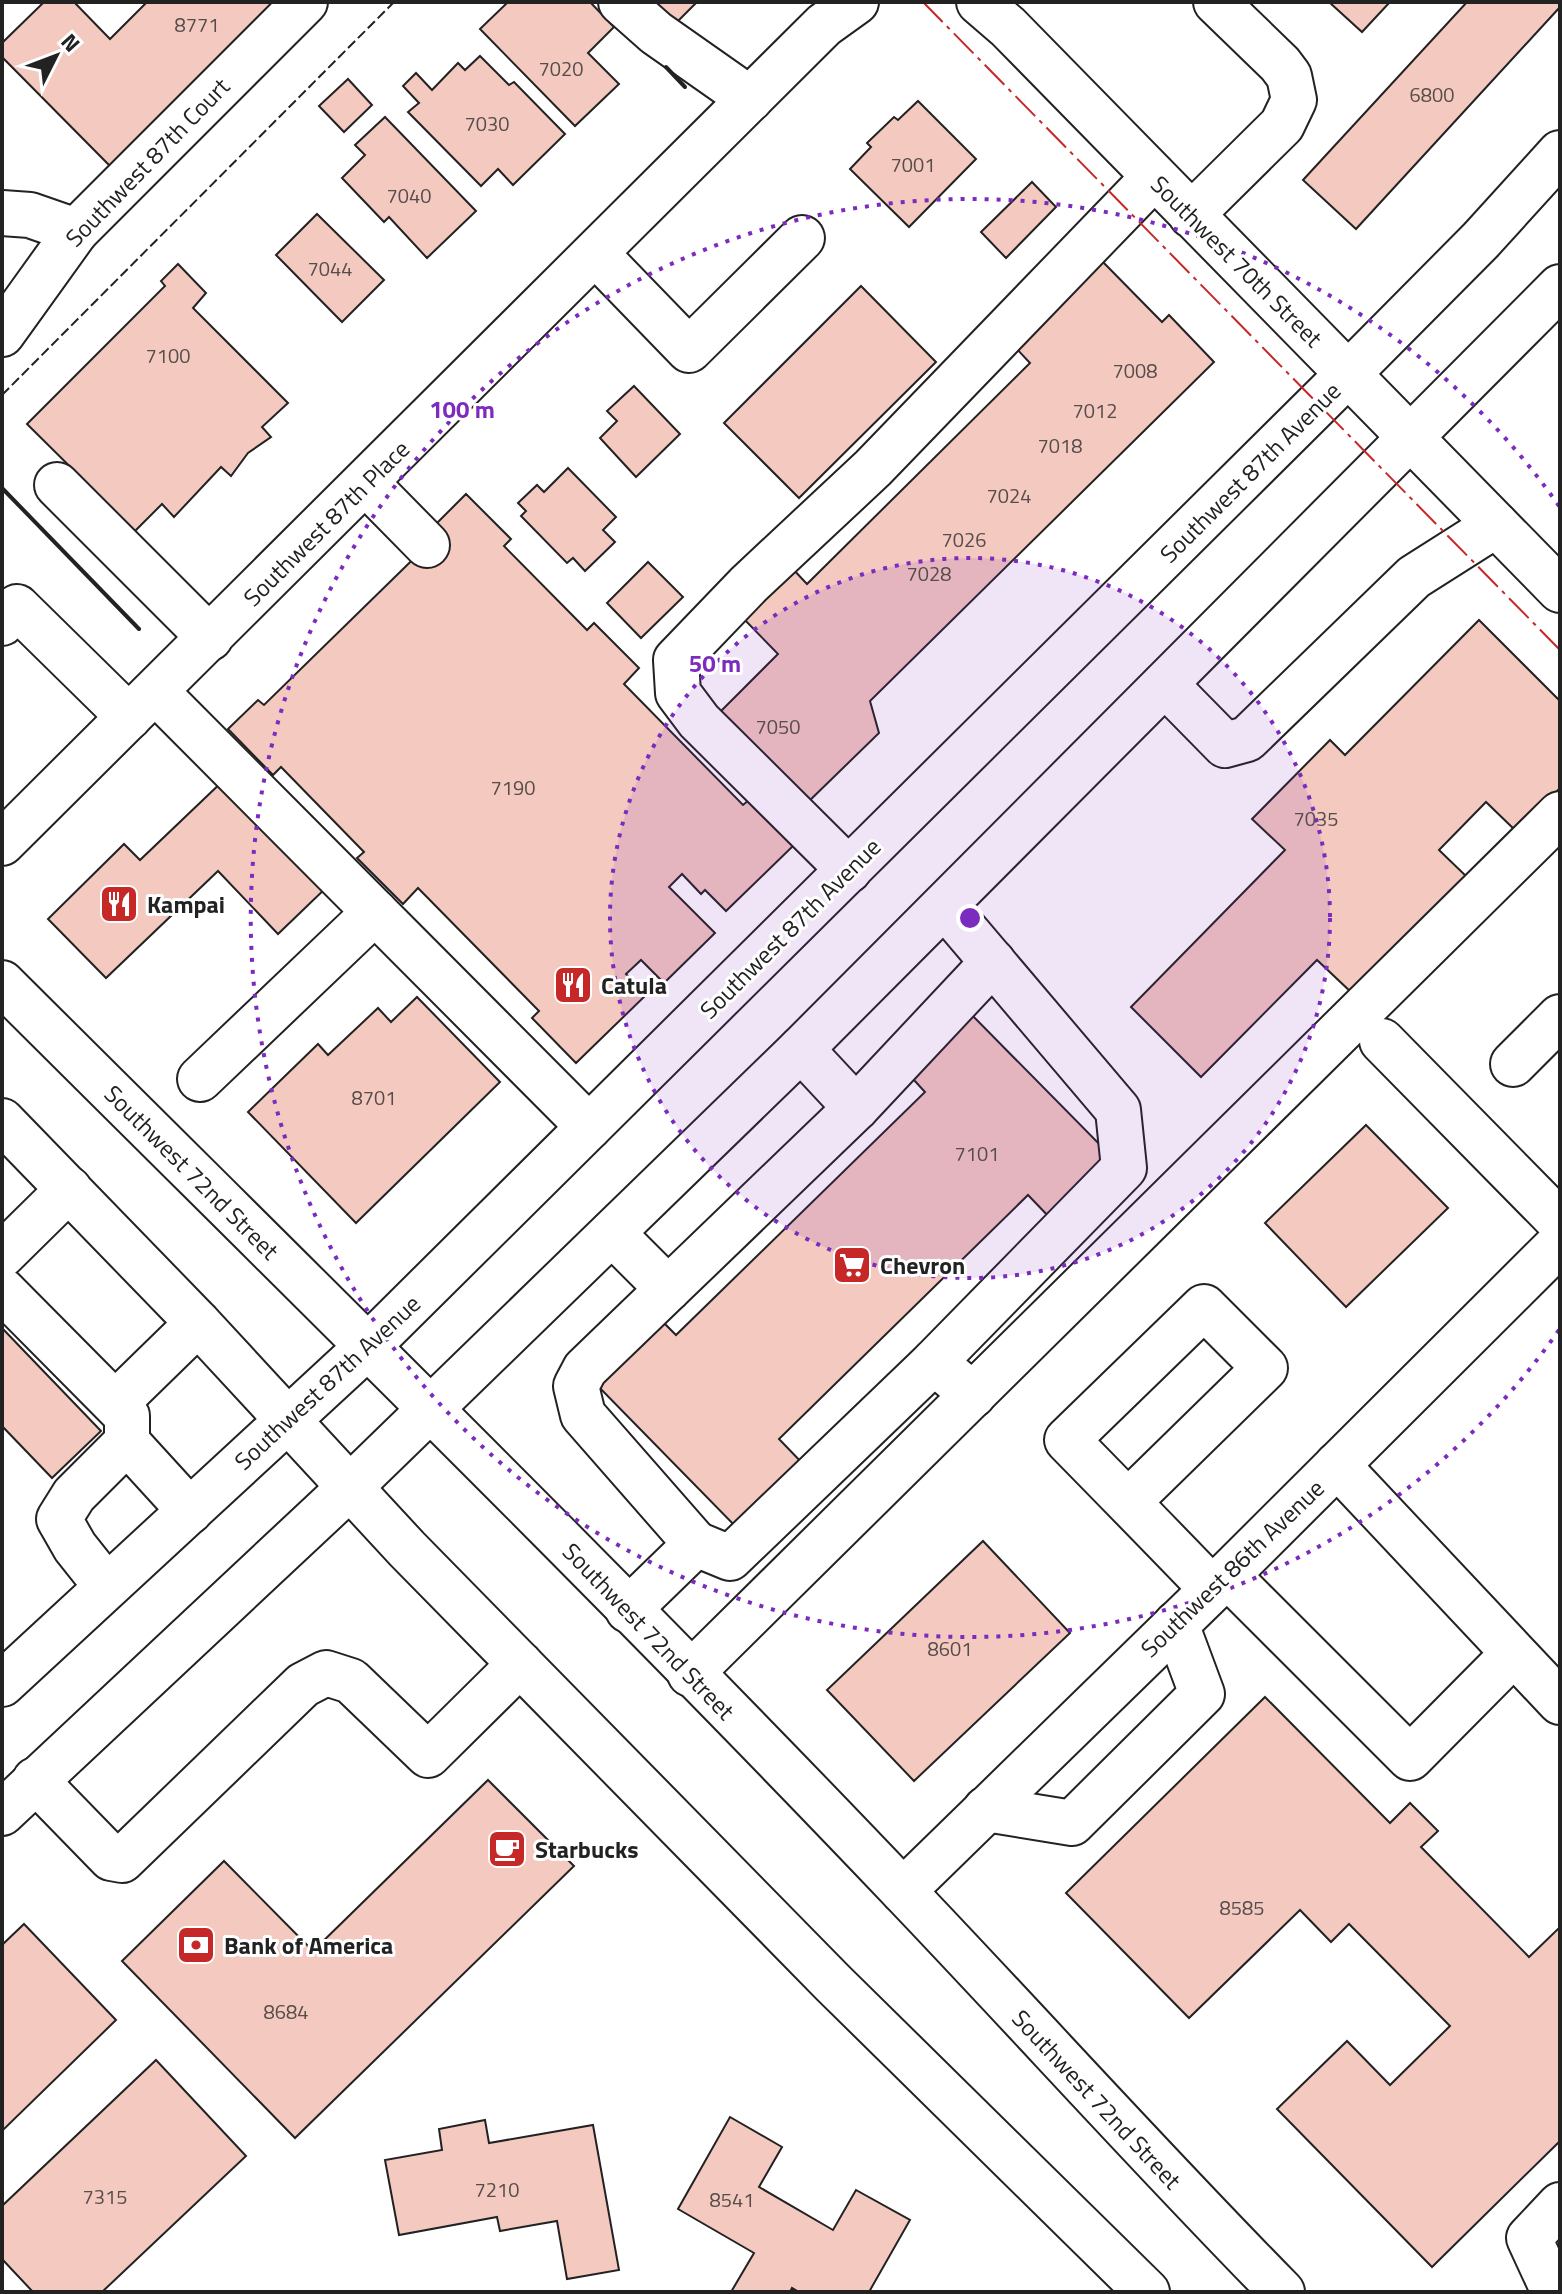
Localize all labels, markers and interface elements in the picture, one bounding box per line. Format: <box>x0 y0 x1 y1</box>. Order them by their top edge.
house number: 8771 <box>175 9 219 40</box>
north arrow <box>16 16 96 96</box>
text: N <box>53 26 89 60</box>
house number: 7020 <box>539 53 583 84</box>
street label: Southwest 87th Court <box>57 69 238 255</box>
house number: 6800 <box>1410 79 1454 110</box>
house number: 7030 <box>465 108 509 139</box>
house number: 7001 <box>891 149 935 180</box>
street label: Southwest 70th Street <box>1143 167 1331 355</box>
house number: 7040 <box>387 180 431 211</box>
house number: 7044 <box>308 253 352 284</box>
house number: 7100 <box>146 340 190 371</box>
house number: 7008 <box>1113 355 1157 386</box>
street label: Southwest 87th Avenue <box>1151 373 1349 571</box>
text: 100 m <box>429 391 495 427</box>
house number: 7012 <box>1073 395 1117 426</box>
house number: 7018 <box>1038 430 1082 461</box>
street label: Southwest 87th Place <box>235 432 417 614</box>
house number: 7024 <box>987 480 1031 511</box>
house number: 7026 <box>942 524 986 555</box>
house number: 7028 <box>907 558 951 589</box>
text: 50 m <box>689 645 741 681</box>
house number: 7050 <box>756 711 800 742</box>
house number: 7190 <box>491 772 535 803</box>
house number: 7035 <box>1294 803 1338 834</box>
street label: Southwest 87th Avenue <box>691 829 889 1027</box>
restaurant icon: Kampai <box>98 883 140 925</box>
place label: Kampai <box>147 886 225 922</box>
centre of rings <box>956 904 984 932</box>
restaurant icon: Catula <box>552 964 594 1006</box>
place label: Catula <box>601 967 667 1003</box>
street label: Southwest 72nd Street <box>96 1076 288 1268</box>
house number: 8701 <box>352 1082 396 1113</box>
house number: 7101 <box>955 1138 999 1169</box>
supermarket icon: Chevron <box>831 1244 873 1286</box>
place label: Chevron <box>880 1247 965 1283</box>
street label: Southwest 87th Avenue <box>226 1286 428 1478</box>
street label: Southwest 86th Avenue <box>1132 1471 1332 1665</box>
street label: Southwest 72nd Street <box>555 1534 744 1728</box>
house number: 8601 <box>928 1633 972 1664</box>
cafe icon: Starbucks <box>486 1828 528 1870</box>
place label: Starbucks <box>535 1831 639 1867</box>
house number: 8585 <box>1220 1892 1264 1923</box>
bank icon: Bank of America <box>175 1924 217 1966</box>
place label: Bank of America <box>224 1927 393 1963</box>
house number: 8684 <box>264 1996 308 2027</box>
street label: Southwest 72nd Street <box>1004 2001 1190 2197</box>
house number: 7210 <box>475 2174 519 2205</box>
house number: 7315 <box>83 2181 127 2212</box>
house number: 8541 <box>710 2184 754 2215</box>

